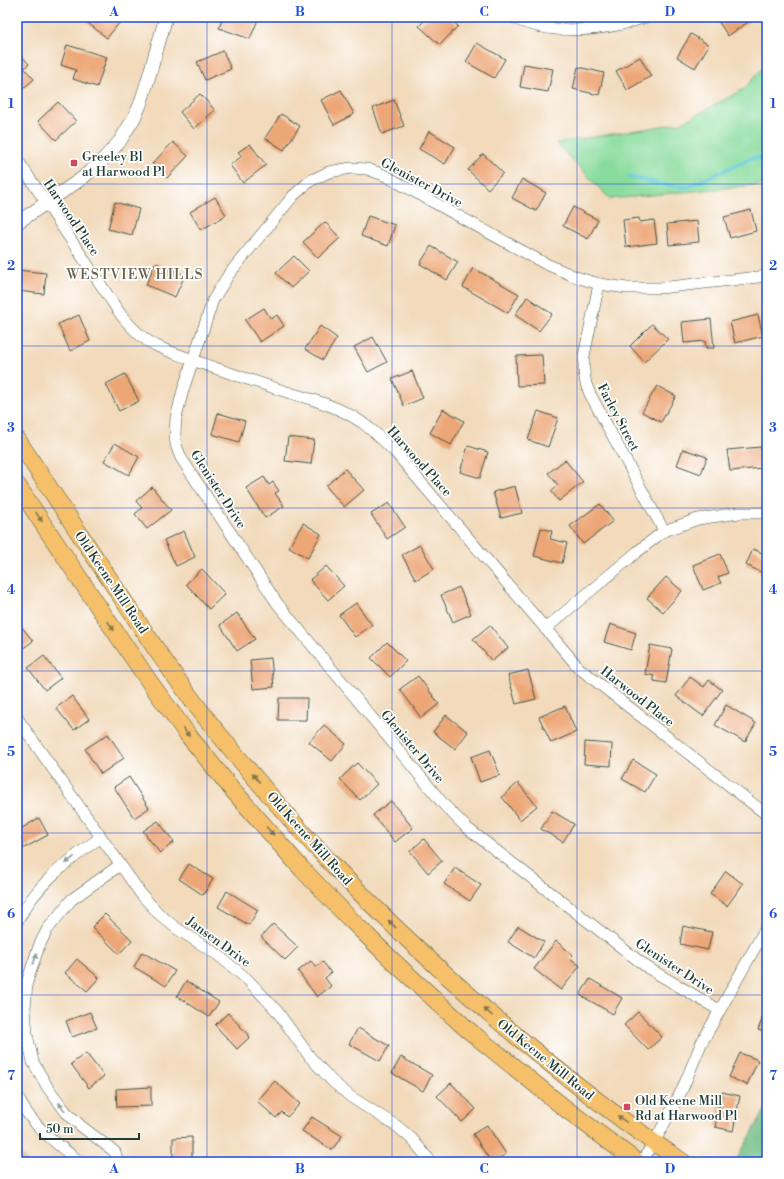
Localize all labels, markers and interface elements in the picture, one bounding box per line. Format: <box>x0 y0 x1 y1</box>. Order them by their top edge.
text: A <box>108 4 119 20</box>
text: B <box>295 4 305 20</box>
text: C <box>479 4 489 20</box>
text: D <box>665 4 675 20</box>
text: 1 <box>8 96 15 112</box>
text: 1 <box>770 96 777 112</box>
place label: Greeley Bl at Harwood Pl <box>82 149 165 180</box>
street label: Glenister Drive <box>378 155 466 211</box>
marker: Greeley Bl at Harwood Pl <box>69 158 79 168</box>
street label: Harwood Place <box>40 176 103 259</box>
text: 2 <box>7 258 15 274</box>
text: 2 <box>769 258 777 274</box>
district label: WESTVIEW HILLS <box>65 266 204 284</box>
street label: Farley Street <box>594 381 643 454</box>
text: 3 <box>7 420 15 436</box>
text: 3 <box>769 420 777 436</box>
street label: Harwood Place <box>384 423 455 500</box>
street label: Glenister Drive <box>187 447 250 532</box>
one-way arrow <box>35 512 43 523</box>
street label: Old Keene Mill Road <box>71 528 152 637</box>
text: 4 <box>7 582 16 598</box>
text: 4 <box>769 582 778 598</box>
one-way arrow <box>107 620 115 631</box>
street label: Harwood Place <box>597 663 678 731</box>
street label: Glenister Drive <box>377 707 448 787</box>
one-way arrow <box>182 726 190 737</box>
text: 5 <box>7 744 15 760</box>
text: 5 <box>769 744 777 760</box>
one-way arrow <box>251 773 260 783</box>
street label: Old Keene Mill Road <box>263 789 356 889</box>
one-way arrow <box>265 826 274 836</box>
one-way arrow <box>65 856 76 865</box>
text: 6 <box>7 906 15 922</box>
text: 6 <box>769 906 777 922</box>
street label: Jansen Drive <box>182 913 254 971</box>
one-way arrow <box>387 920 397 929</box>
street label: Glenister Drive <box>632 936 717 998</box>
one-way arrow <box>32 953 38 965</box>
one-way arrow <box>483 1007 493 1017</box>
street label: Old Keene Mill Road <box>494 1016 597 1104</box>
text: 7 <box>7 1068 15 1084</box>
text: 7 <box>769 1068 777 1084</box>
place label: Old Keene Mill Rd at Harwood Pl <box>635 1093 737 1124</box>
one-way arrow <box>58 1101 66 1112</box>
marker: Old Keene Mill Rd at Harwood Pl <box>622 1102 632 1112</box>
scale bar <box>40 1115 139 1141</box>
one-way arrow <box>617 1115 628 1123</box>
text: 50 m <box>46 1122 74 1137</box>
text: A <box>108 1161 119 1177</box>
text: B <box>295 1161 305 1177</box>
text: C <box>479 1161 489 1177</box>
text: D <box>665 1161 675 1177</box>

